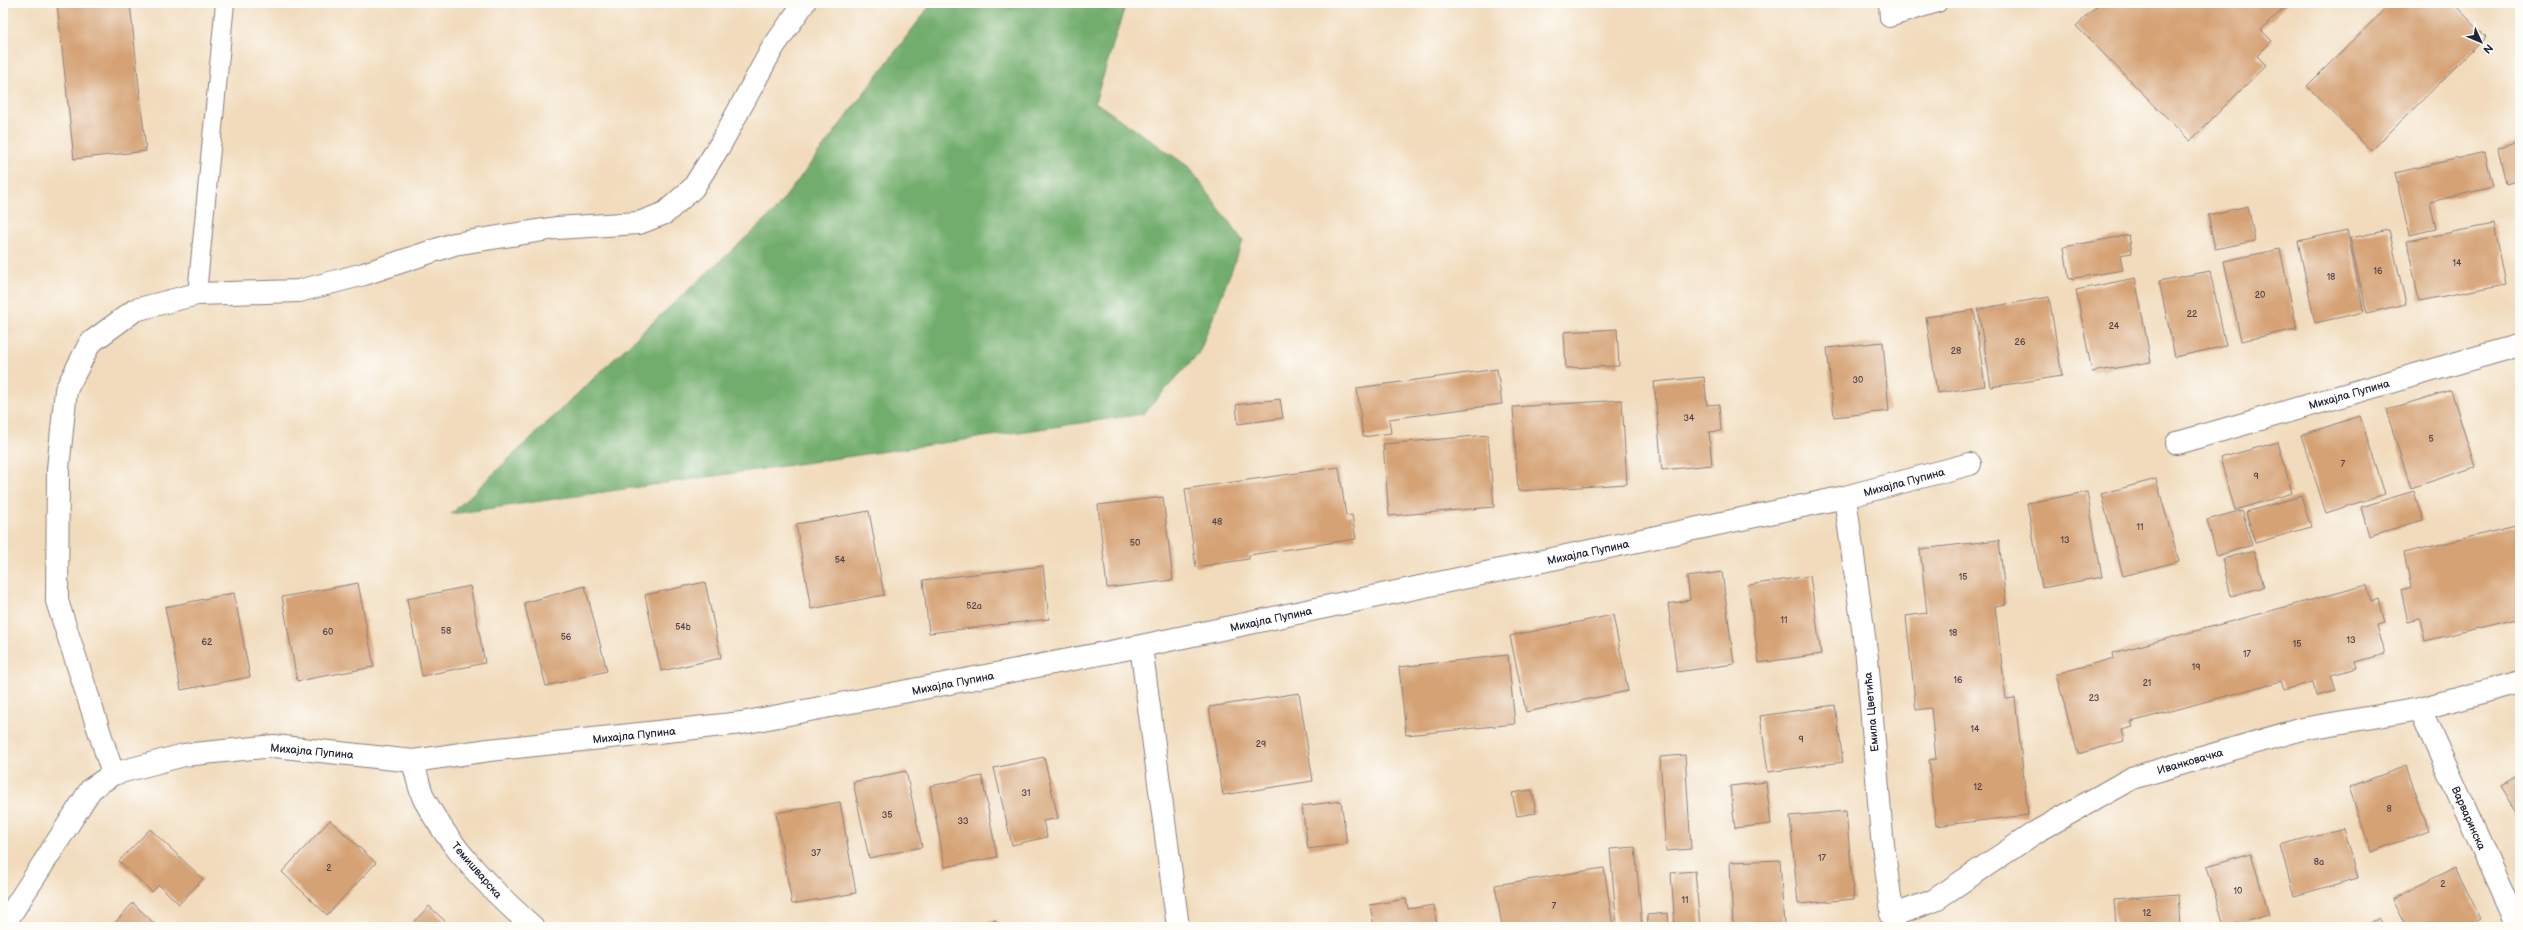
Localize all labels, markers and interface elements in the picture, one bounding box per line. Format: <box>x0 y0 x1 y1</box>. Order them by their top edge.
north arrow <box>2461 22 2501 62</box>
text: N <box>2480 41 2495 56</box>
house number: 14 <box>2453 258 2462 269</box>
house number: 16 <box>2374 266 2383 277</box>
house number: 18 <box>2327 272 2335 283</box>
house number: 20 <box>2255 290 2265 301</box>
house number: 22 <box>2187 309 2198 320</box>
house number: 24 <box>2109 321 2120 332</box>
house number: 26 <box>2015 337 2026 348</box>
house number: 28 <box>1951 346 1961 357</box>
house number: 30 <box>1853 375 1863 386</box>
street label: Михајла Пупина <box>2307 377 2392 412</box>
house number: 34 <box>1683 413 1695 424</box>
house number: 5 <box>2428 434 2434 445</box>
house number: 7 <box>2341 459 2346 470</box>
street label: Михајла Пупина <box>1862 465 1947 500</box>
house number: 9 <box>2253 471 2259 482</box>
house number: 48 <box>1212 517 1222 528</box>
house number: 11 <box>2137 522 2143 533</box>
house number: 13 <box>2060 535 2070 546</box>
street label: Михајла Пупина <box>1546 537 1631 568</box>
house number: 50 <box>1130 538 1140 549</box>
house number: 54 <box>835 555 846 566</box>
house number: 15 <box>1959 572 1967 583</box>
house number: 52a <box>966 601 982 612</box>
street label: Михајла Пупина <box>1229 604 1314 635</box>
house number: 11 <box>1781 615 1787 626</box>
house number: 54b <box>675 622 691 633</box>
house number: 58 <box>441 626 451 637</box>
house number: 60 <box>323 627 333 638</box>
house number: 18 <box>1949 628 1957 639</box>
house number: 56 <box>561 632 572 643</box>
house number: 13 <box>2346 635 2356 646</box>
house number: 62 <box>202 637 213 648</box>
house number: 15 <box>2293 639 2301 650</box>
house number: 17 <box>2243 649 2252 660</box>
house number: 19 <box>2192 662 2200 673</box>
street label: Михајла Пупина <box>911 669 996 698</box>
street label: Емила Цветића <box>1862 671 1881 752</box>
house number: 16 <box>1954 675 1963 686</box>
house number: 21 <box>2143 678 2151 689</box>
house number: 23 <box>2089 693 2100 704</box>
house number: 14 <box>1971 724 1980 735</box>
street label: Михајла Пупина <box>592 725 677 746</box>
house number: 9 <box>1798 734 1804 745</box>
house number: 29 <box>1256 739 1266 750</box>
street label: Михајла Пупина <box>270 741 355 762</box>
street label: Иванковачка <box>2156 746 2225 777</box>
house number: 12 <box>1974 782 1983 793</box>
street label: Варваринска <box>2449 784 2489 852</box>
house number: 31 <box>1021 788 1031 799</box>
house number: 8 <box>2386 804 2392 815</box>
house number: 35 <box>882 810 892 821</box>
house number: 33 <box>957 816 969 827</box>
street label: Темишварска <box>449 839 505 902</box>
house number: 37 <box>811 848 822 859</box>
house number: 17 <box>1818 853 1827 864</box>
house number: 8a <box>2314 857 2324 868</box>
house number: 2 <box>326 863 332 874</box>
house number: 2 <box>2440 879 2446 890</box>
house number: 10 <box>2234 886 2242 897</box>
house number: 11 <box>1682 895 1688 906</box>
house number: 7 <box>1552 901 1557 912</box>
house number: 12 <box>2143 908 2152 919</box>

